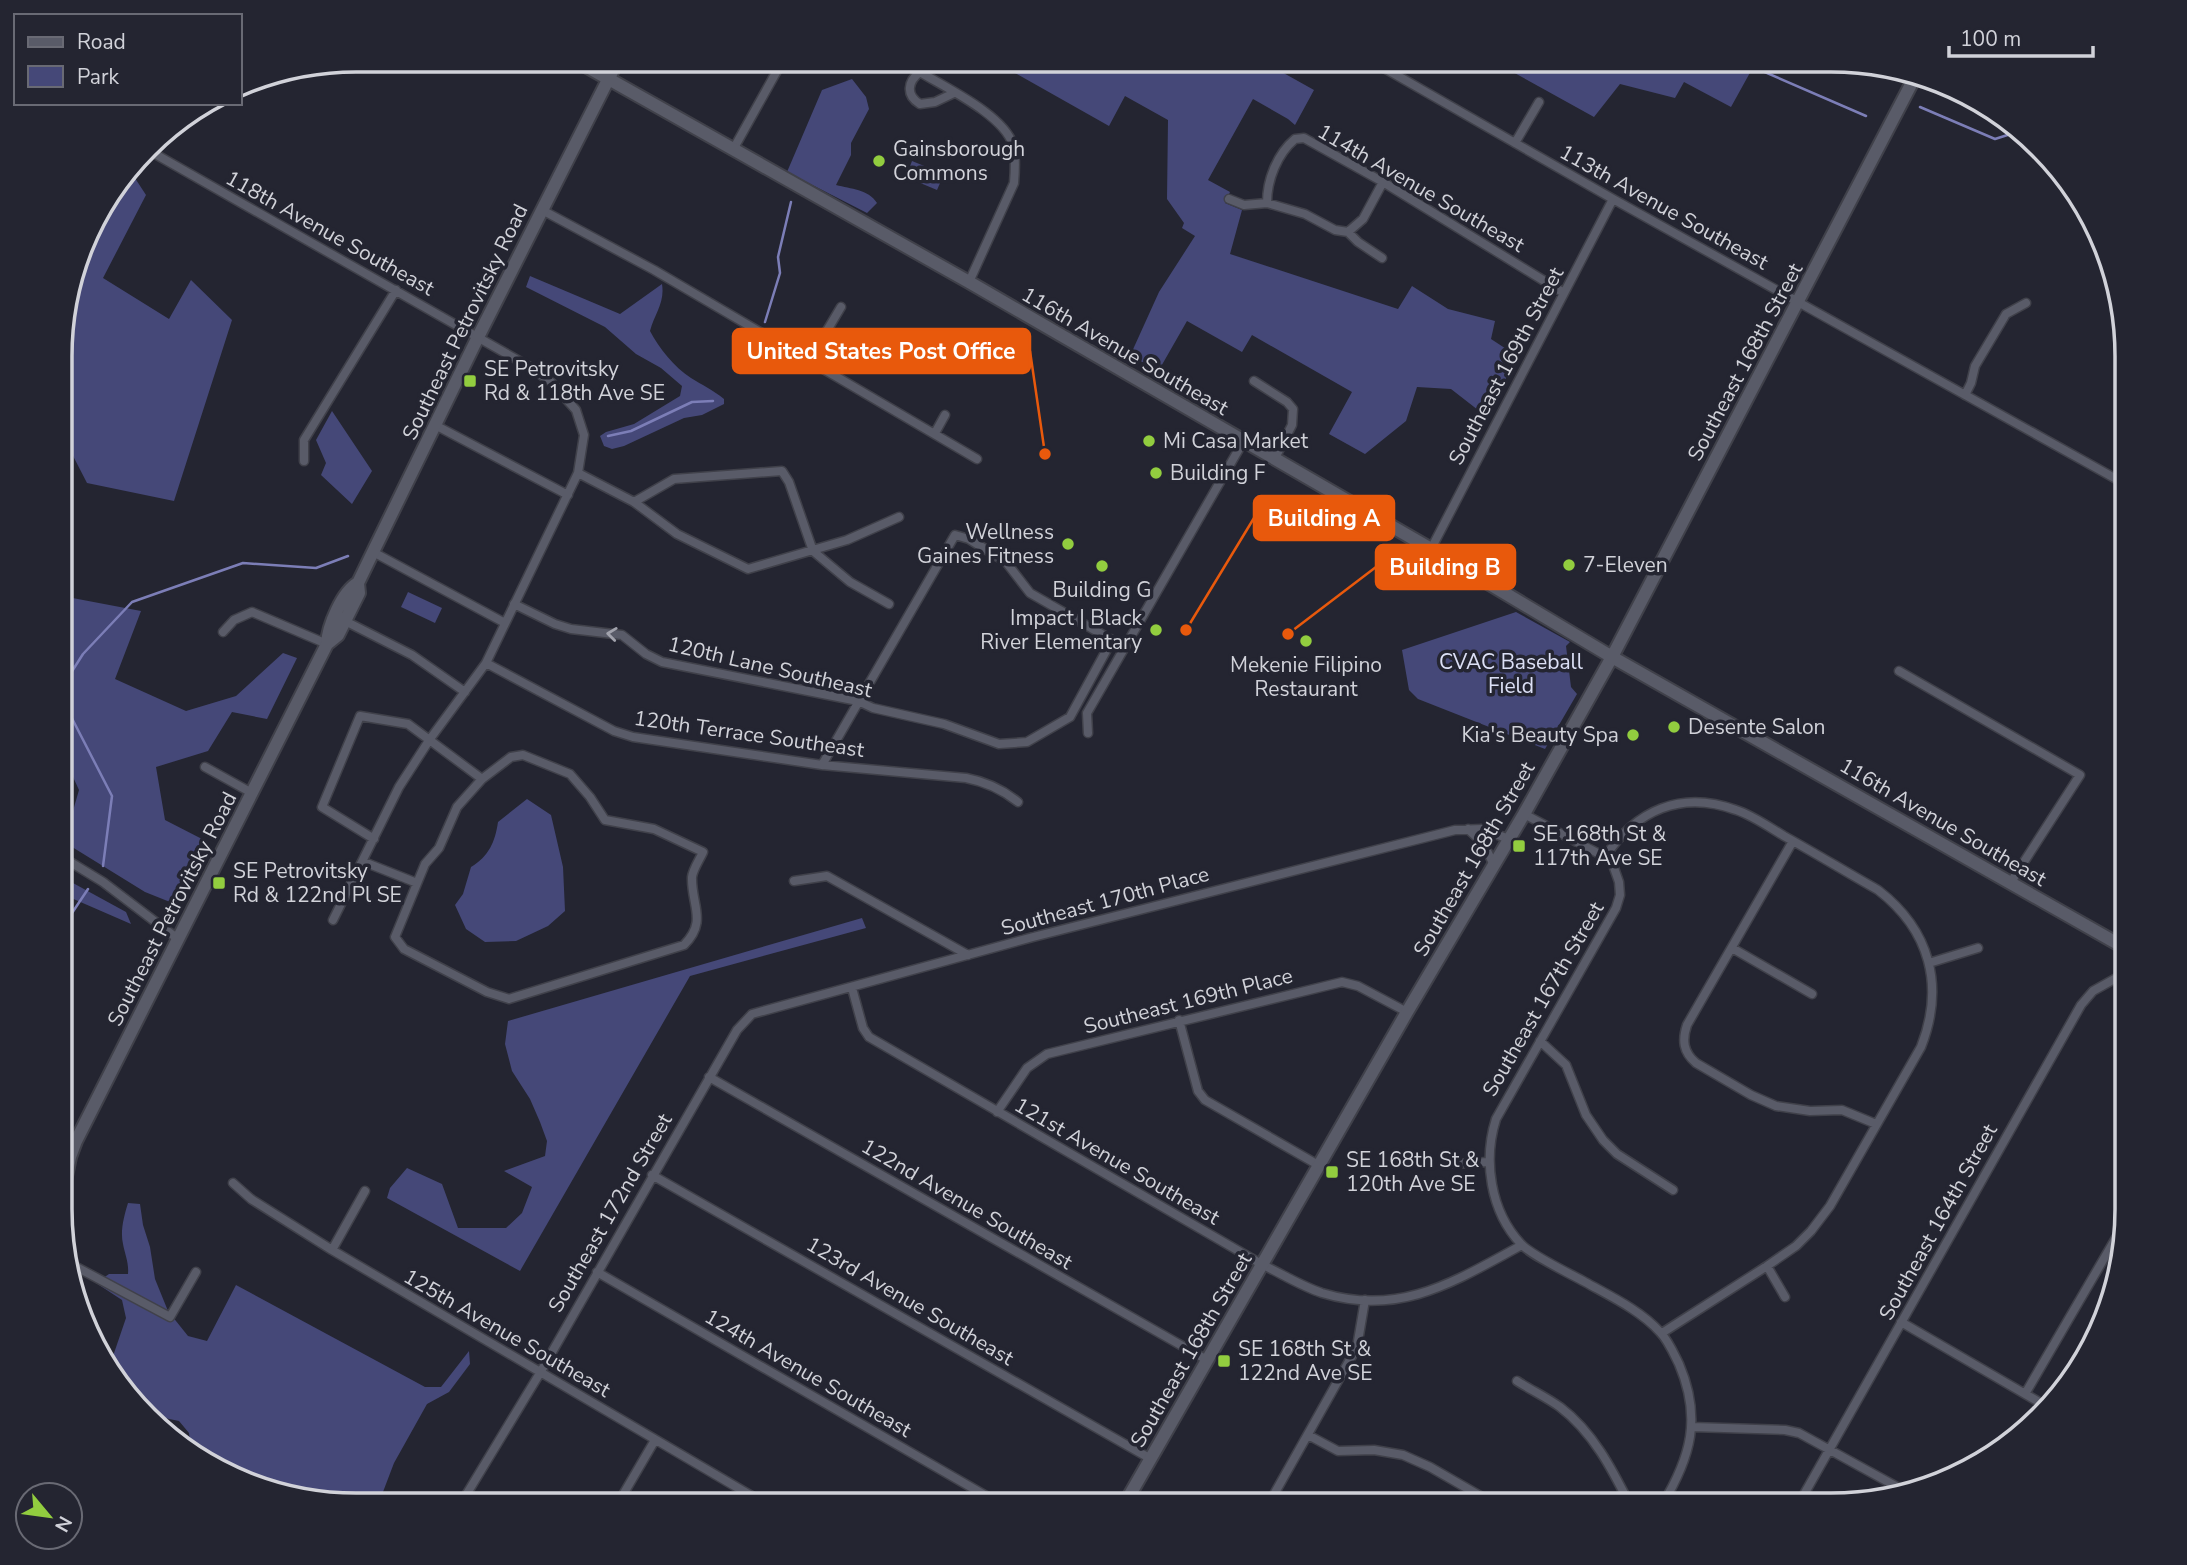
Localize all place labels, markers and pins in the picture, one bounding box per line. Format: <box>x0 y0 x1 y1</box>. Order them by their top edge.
place label: Gainsborough Commons <box>893 135 1025 187</box>
marker: Gainsborough Commons <box>871 153 887 169</box>
callout: United States Post Office <box>733 329 1030 373</box>
place label: SE Petrovitsky Rd & 118th Ave SE <box>484 355 665 407</box>
marker: SE Petrovitsky Rd & 118th Ave SE <box>462 373 478 389</box>
place label: Mi Casa Market <box>1163 427 1309 455</box>
marker: Mi Casa Market <box>1141 433 1157 449</box>
place label: Building F <box>1170 459 1265 487</box>
marker: Building F <box>1148 465 1164 481</box>
callout: Building A <box>1254 496 1394 540</box>
place label: Wellness Gaines Fitness <box>917 518 1054 570</box>
marker: Wellness Gaines Fitness <box>1060 536 1076 552</box>
callout: Building B <box>1376 545 1515 589</box>
place label: 7-Eleven <box>1583 551 1668 579</box>
marker: 7-Eleven <box>1561 557 1577 573</box>
marker: Building G <box>1094 558 1110 574</box>
place label: Building G <box>1053 576 1151 604</box>
place label: Impact | Black River Elementary <box>980 604 1142 656</box>
marker: Impact | Black River Elementary <box>1148 622 1164 638</box>
marker: Mekenie Filipino Restaurant <box>1298 633 1314 649</box>
place label: Mekenie Filipino Restaurant <box>1230 651 1382 703</box>
place label: Desente Salon <box>1688 713 1826 741</box>
marker: Desente Salon <box>1666 719 1682 735</box>
place label: Kia's Beauty Spa <box>1461 721 1619 749</box>
marker: Kia's Beauty Spa <box>1625 727 1641 743</box>
place label: SE 168th St & 117th Ave SE <box>1533 820 1667 872</box>
marker: SE 168th St & 117th Ave SE <box>1511 838 1527 854</box>
place label: SE Petrovitsky Rd & 122nd Pl SE <box>233 857 402 909</box>
marker: SE Petrovitsky Rd & 122nd Pl SE <box>211 875 227 891</box>
place label: SE 168th St & 120th Ave SE <box>1346 1146 1480 1198</box>
marker: SE 168th St & 120th Ave SE <box>1324 1164 1340 1180</box>
place label: SE 168th St & 122nd Ave SE <box>1238 1335 1373 1387</box>
marker: SE 168th St & 122nd Ave SE <box>1216 1353 1232 1369</box>

